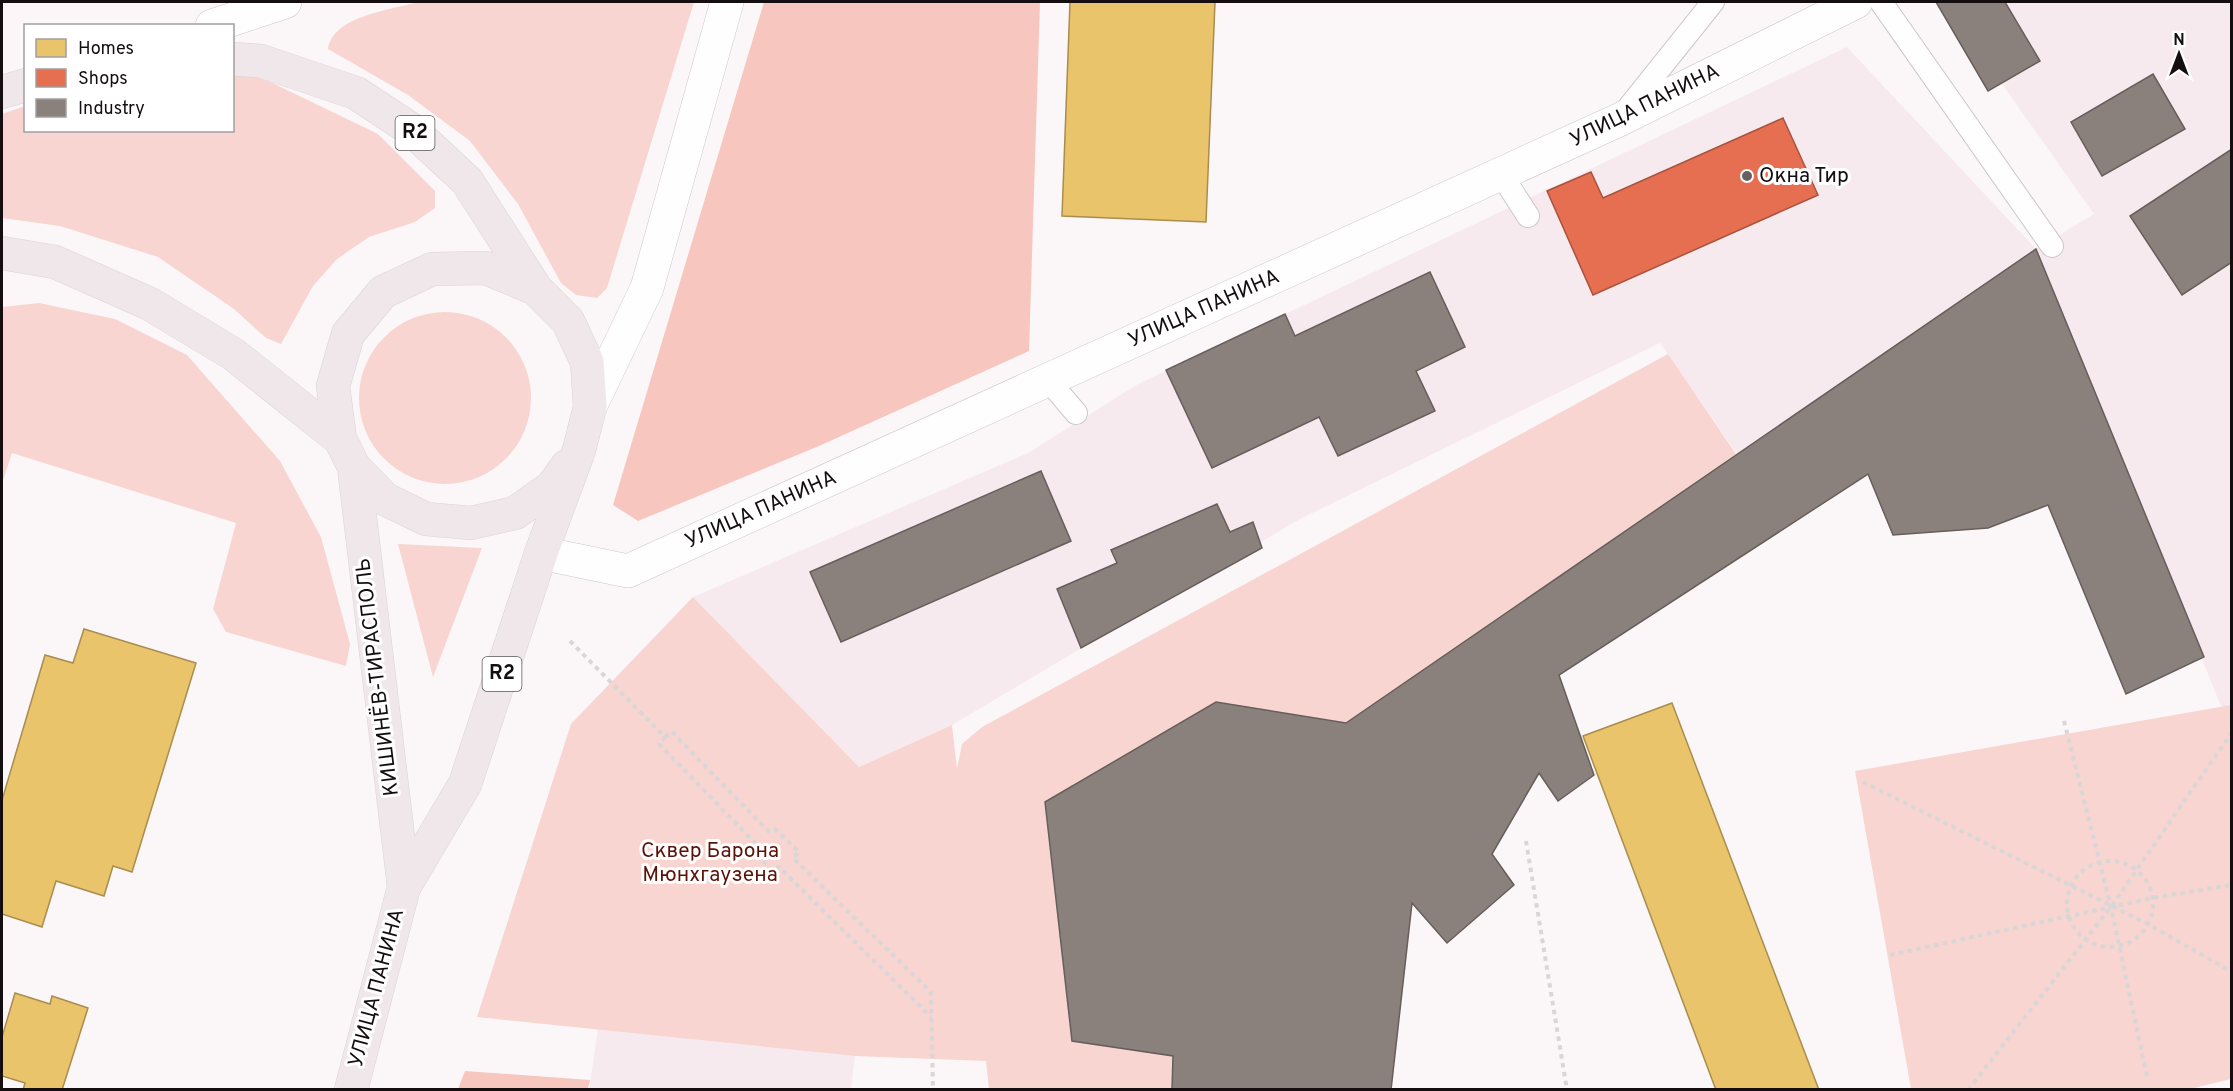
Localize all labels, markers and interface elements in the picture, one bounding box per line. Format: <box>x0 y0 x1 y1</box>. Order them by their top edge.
legend <box>24 24 234 132</box>
north arrow <box>2149 24 2209 84</box>
text: N <box>2173 31 2185 51</box>
text: Homes <box>78 38 134 61</box>
street label: УЛИЦА ПАНИНА <box>1566 58 1724 154</box>
text: Shops <box>78 68 128 91</box>
text: Industry <box>78 98 145 121</box>
road number: R2 <box>396 116 434 150</box>
place label: Окна Тир <box>1759 163 1849 190</box>
marker: Окна Тир <box>1740 169 1754 183</box>
street label: УЛИЦА ПАНИНА <box>1124 263 1284 355</box>
street label: УЛИЦА ПАНИНА <box>681 464 841 556</box>
street label: КИШИНЁВ-ТИРАСПОЛЬ <box>350 557 406 797</box>
road number: R2 <box>482 657 522 691</box>
park label: Сквер Барона Мюнхгаузена <box>641 838 779 889</box>
street label: УЛИЦА ПАНИНА <box>343 906 411 1070</box>

